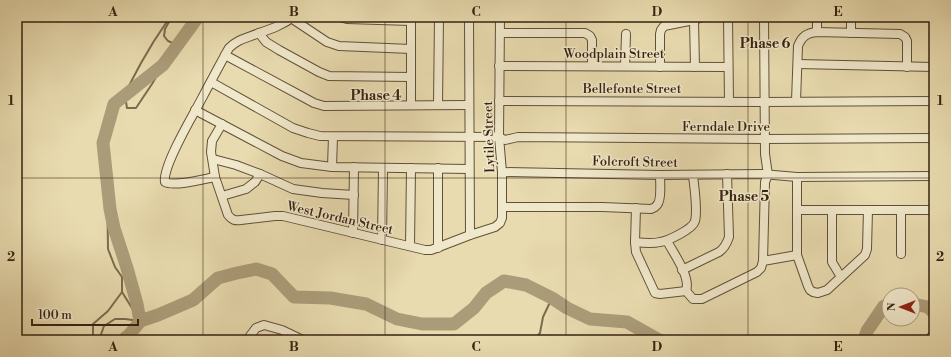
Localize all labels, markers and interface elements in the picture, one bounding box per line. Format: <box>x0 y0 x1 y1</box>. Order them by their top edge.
text: A <box>107 4 118 20</box>
text: B <box>289 4 299 20</box>
text: C <box>471 4 481 20</box>
text: D <box>652 4 662 20</box>
text: E <box>833 4 843 20</box>
district label: Phase 6 <box>740 35 790 53</box>
street label: Woodplain Street <box>563 46 665 62</box>
street label: Bellefonte Street <box>582 81 682 97</box>
district label: Phase 4 <box>350 87 402 105</box>
text: 1 <box>8 93 15 109</box>
text: 1 <box>937 93 944 109</box>
street label: Lytile Street <box>480 100 498 173</box>
street label: Ferndale Drive <box>682 119 770 135</box>
street label: Folcroft Street <box>592 153 678 171</box>
district label: Phase 5 <box>719 188 770 206</box>
street label: West Jordan Street <box>284 198 395 238</box>
text: 2 <box>7 249 15 265</box>
text: 2 <box>936 249 944 265</box>
north arrow <box>881 287 921 327</box>
scale bar <box>32 301 138 327</box>
text: N <box>885 302 899 311</box>
text: 100 m <box>38 308 72 323</box>
text: A <box>107 339 118 355</box>
text: B <box>289 339 299 355</box>
text: C <box>471 339 481 355</box>
text: D <box>652 339 662 355</box>
text: E <box>833 339 843 355</box>

